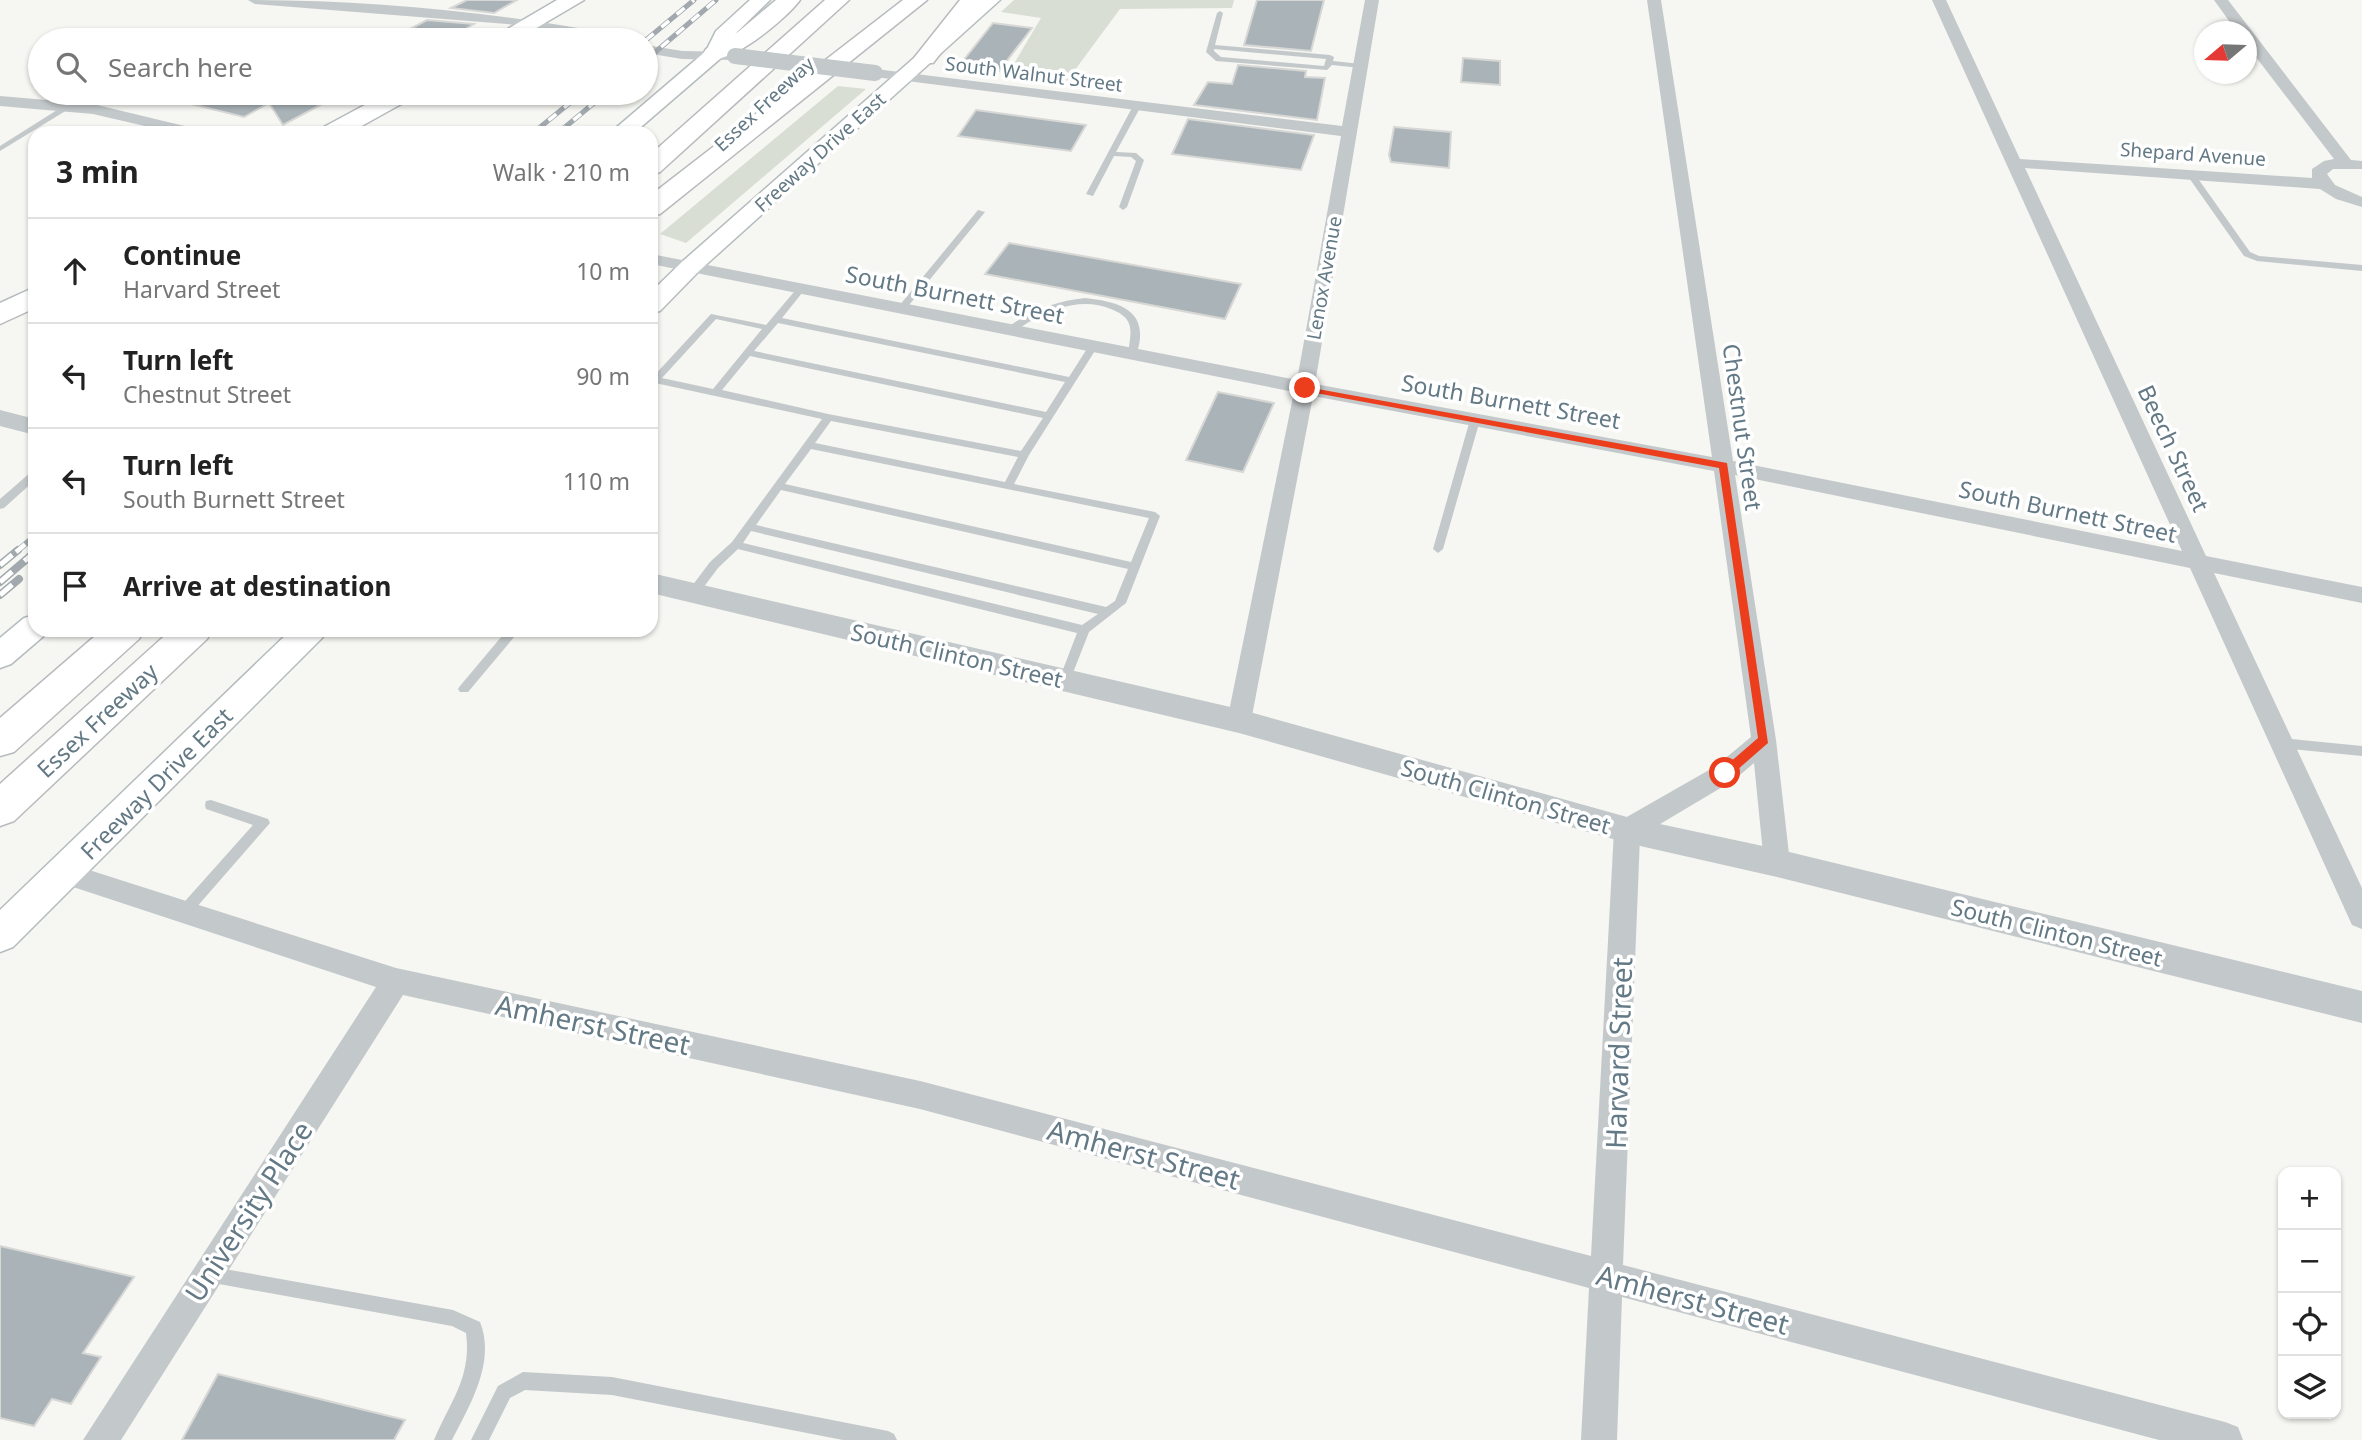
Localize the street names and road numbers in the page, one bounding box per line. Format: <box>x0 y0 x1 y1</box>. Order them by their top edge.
street label: South Walnut Street <box>944 50 1124 98</box>
street label: Essex Freeway <box>708 51 820 157</box>
street label: Freeway Drive East <box>749 86 891 218</box>
street label: Shepard Avenue <box>2119 136 2267 172</box>
street label: Lenox Avenue <box>1300 214 1348 342</box>
street label: South Burnett Street <box>843 257 1067 331</box>
street label: Chestnut Street <box>1715 342 1771 512</box>
street label: South Burnett Street <box>1399 366 1623 436</box>
street label: Beech Street <box>2131 379 2217 517</box>
street label: South Burnett Street <box>1956 472 2180 550</box>
street label: South Clinton Street <box>848 615 1066 695</box>
street label: Essex Freeway <box>30 655 165 784</box>
street label: Freeway Drive East <box>73 700 239 866</box>
street label: South Clinton Street <box>1398 751 1614 841</box>
street label: South Clinton Street <box>1948 890 2166 974</box>
street label: Harvard Street <box>1596 957 1640 1149</box>
street label: Amherst Street <box>492 985 694 1063</box>
street label: Amherst Street <box>1044 1110 1244 1198</box>
street label: University Place <box>175 1113 321 1309</box>
street label: Amherst Street <box>1593 1255 1793 1343</box>

